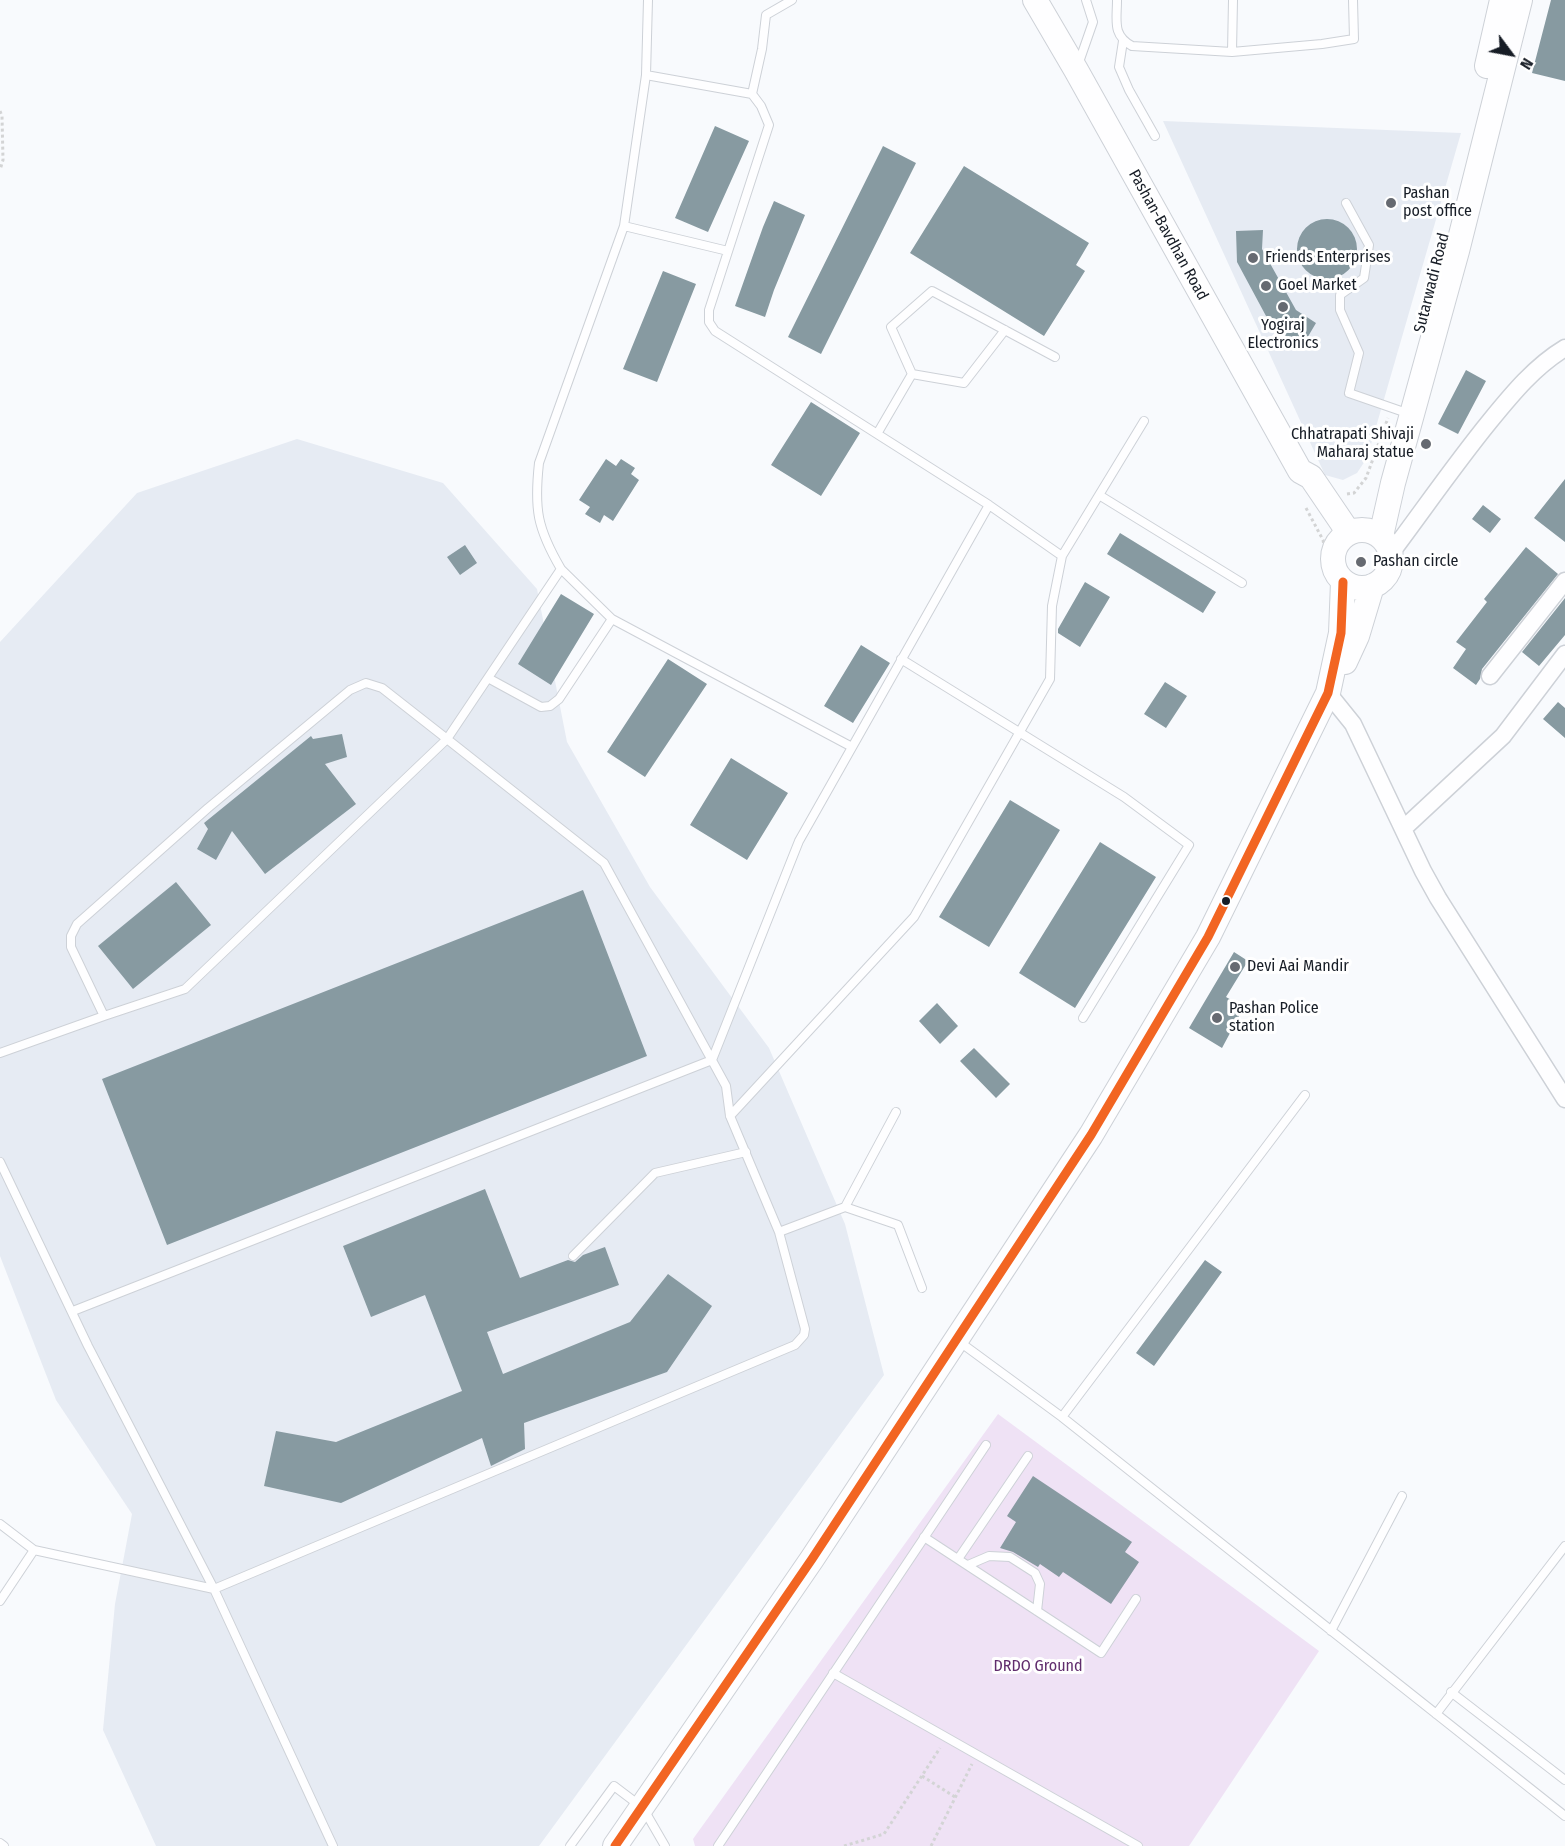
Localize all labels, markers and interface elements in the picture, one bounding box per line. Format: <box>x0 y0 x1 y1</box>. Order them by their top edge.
north arrow <box>1481 24 1541 84</box>
text: N <box>1516 55 1537 73</box>
street label: Pashan-Bavdhan Road <box>1124 166 1212 304</box>
place label: Pashan post office <box>1403 184 1472 222</box>
marker: Pashan post office <box>1384 196 1398 210</box>
street label: Sutarwadi Road <box>1410 231 1454 335</box>
place label: Friends Enterprises <box>1265 248 1391 268</box>
marker: Friends Enterprises <box>1246 251 1260 265</box>
place label: Goel Market <box>1278 276 1357 296</box>
marker: Goel Market <box>1259 279 1273 293</box>
marker: Yogiraj Electronics <box>1276 300 1290 314</box>
place label: Yogiraj Electronics <box>1247 316 1319 354</box>
place label: Chhatrapati Shivaji Maharaj statue <box>1291 425 1414 463</box>
marker: Chhatrapati Shivaji Maharaj statue <box>1419 437 1433 451</box>
place label: Pashan circle <box>1373 552 1458 572</box>
marker: Pashan circle <box>1354 555 1368 569</box>
unlabelled marker <box>1220 895 1232 907</box>
place label: Devi Aai Mandir <box>1247 957 1349 977</box>
marker: Devi Aai Mandir <box>1228 960 1242 974</box>
place label: Pashan Police station <box>1229 999 1319 1037</box>
marker: Pashan Police station <box>1210 1011 1224 1025</box>
park label: DRDO Ground <box>993 1657 1083 1677</box>

